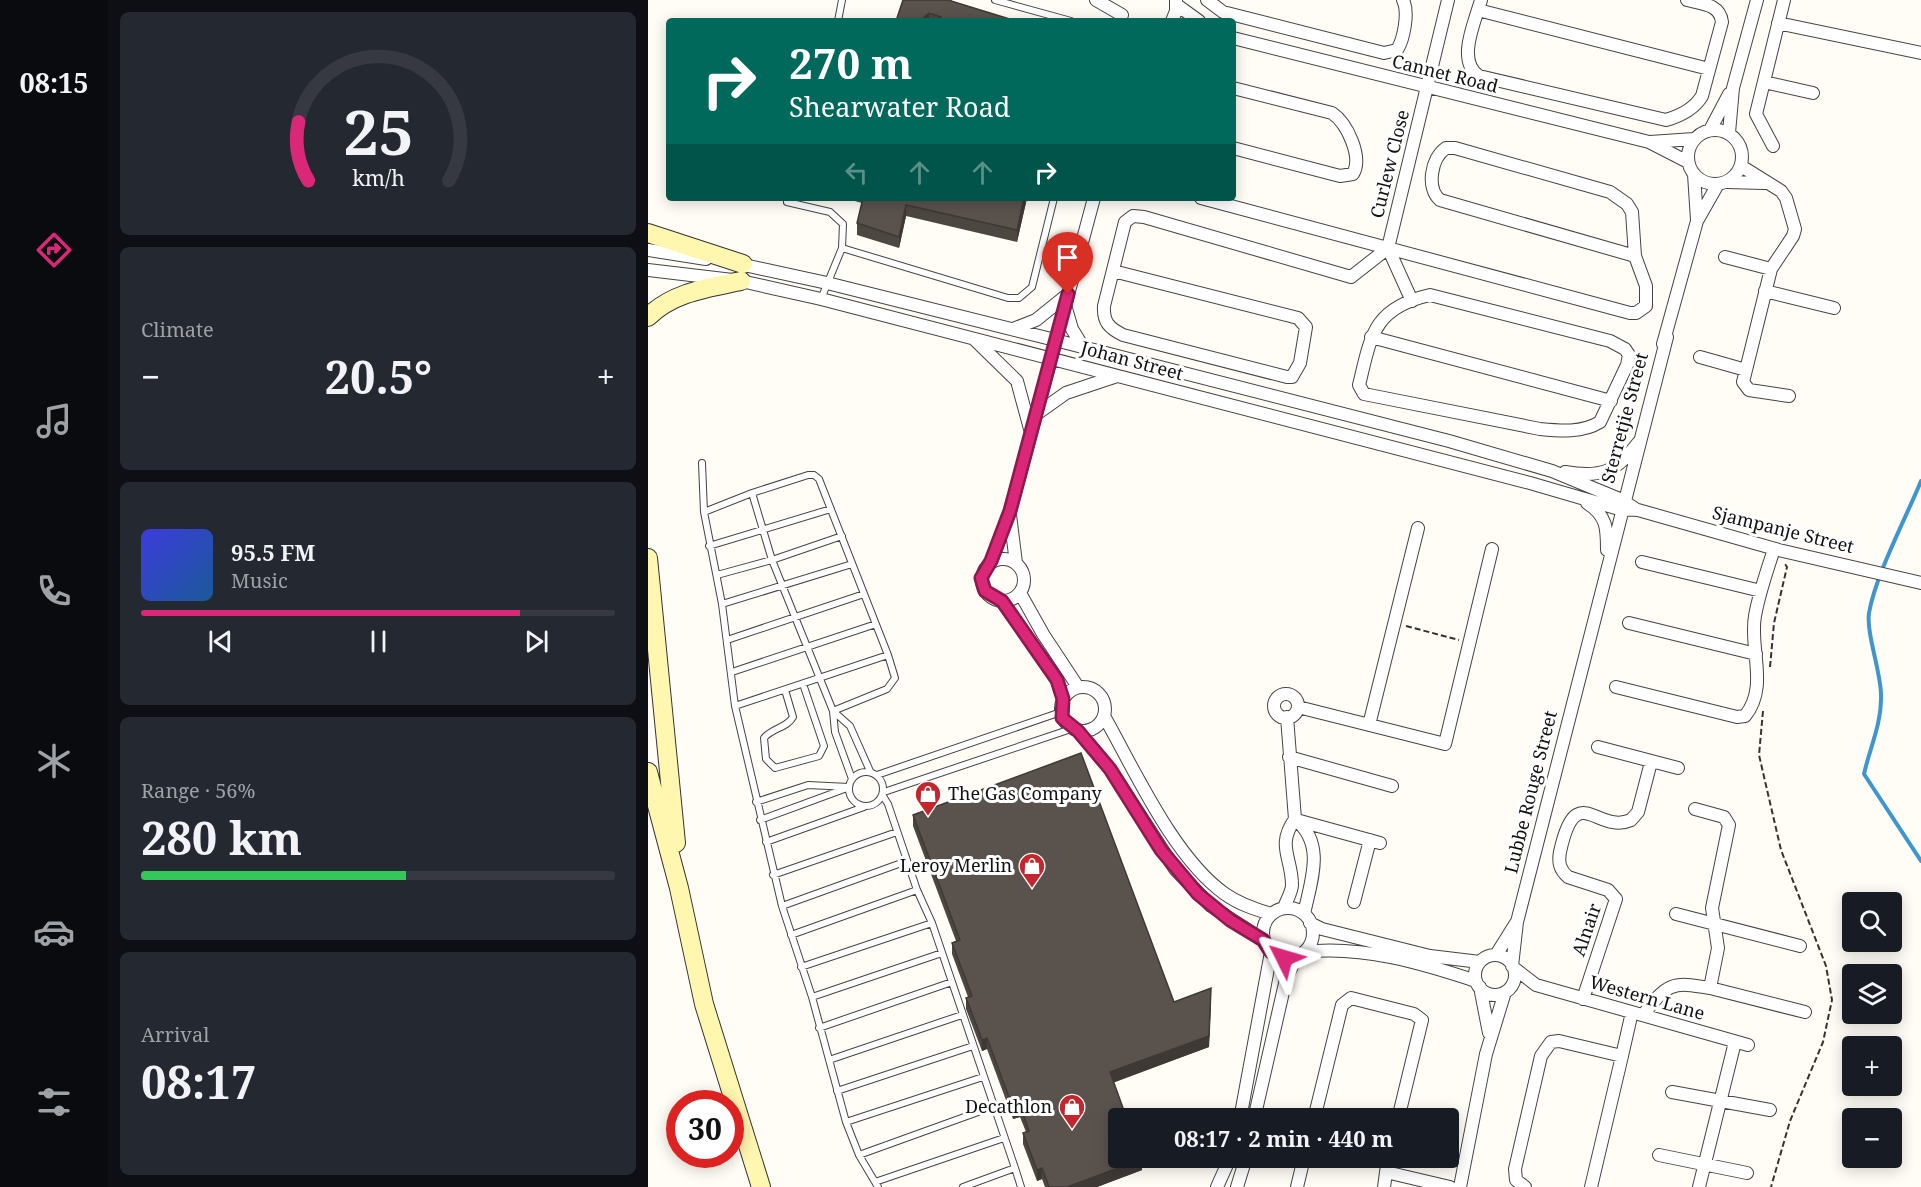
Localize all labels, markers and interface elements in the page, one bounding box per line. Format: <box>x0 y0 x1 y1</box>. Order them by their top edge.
text: 270 m <box>789 34 913 91</box>
icon: right <box>690 42 768 120</box>
street label: Cannet Road <box>1390 48 1501 98</box>
text: 08:15 <box>19 64 89 101</box>
text: 25 <box>343 88 413 173</box>
text: Shearwater Road <box>789 88 1010 125</box>
street label: Curlew Close <box>1364 107 1414 221</box>
icon: left <box>840 156 873 189</box>
icon: ahead <box>903 156 936 189</box>
icon: ahead <box>966 156 999 189</box>
icon: right <box>1029 156 1062 189</box>
text: km/h <box>352 163 405 192</box>
icon: directions <box>33 229 75 271</box>
pin <box>1042 232 1093 294</box>
icon: arrive <box>1051 241 1084 274</box>
text: Climate <box>141 316 214 343</box>
street label: Johan Street <box>1078 335 1186 385</box>
text: 20.5° <box>325 346 432 407</box>
street label: Sterretjie Street <box>1595 350 1653 486</box>
text: − <box>141 354 160 399</box>
text: + <box>597 354 615 399</box>
icon: music <box>33 400 75 442</box>
street label: Sjampanje Street <box>1710 500 1857 558</box>
text: 95.5 FM <box>231 537 315 567</box>
text: Music <box>231 567 288 594</box>
icon: phone <box>33 570 75 612</box>
icon: previous <box>204 625 237 658</box>
icon: pause <box>362 625 395 658</box>
icon: next <box>520 625 553 658</box>
street label: Lubbe Rouge Street <box>1498 708 1562 876</box>
icon: climate <box>33 740 75 782</box>
text: Range · 56% <box>141 777 255 804</box>
shop icon: The Gas Company <box>913 779 943 817</box>
place label: The Gas Company <box>948 781 1102 805</box>
text: 280 km <box>141 807 302 868</box>
shop icon: Leroy Merlin <box>1017 851 1047 889</box>
place label: Leroy Merlin <box>900 853 1012 877</box>
map controls <box>1842 892 1902 1168</box>
button: search <box>1842 892 1902 952</box>
street label: Alnair <box>1566 900 1606 959</box>
icon: car <box>33 911 75 953</box>
position arrow <box>1252 926 1316 990</box>
button: layers <box>1842 964 1902 1024</box>
street label: Western Lane <box>1587 969 1708 1025</box>
text: Arrival <box>141 1021 209 1048</box>
button: + <box>1842 1036 1902 1096</box>
text: 08:17 <box>141 1051 256 1112</box>
icon: filters <box>33 1081 75 1123</box>
speed limit sign: 30 <box>666 1090 744 1168</box>
shop icon: Decathlon <box>1057 1092 1087 1130</box>
place label: Decathlon <box>965 1094 1052 1118</box>
button: − <box>1842 1108 1902 1168</box>
text: 08:17 · 2 min · 440 m <box>1174 1123 1393 1153</box>

